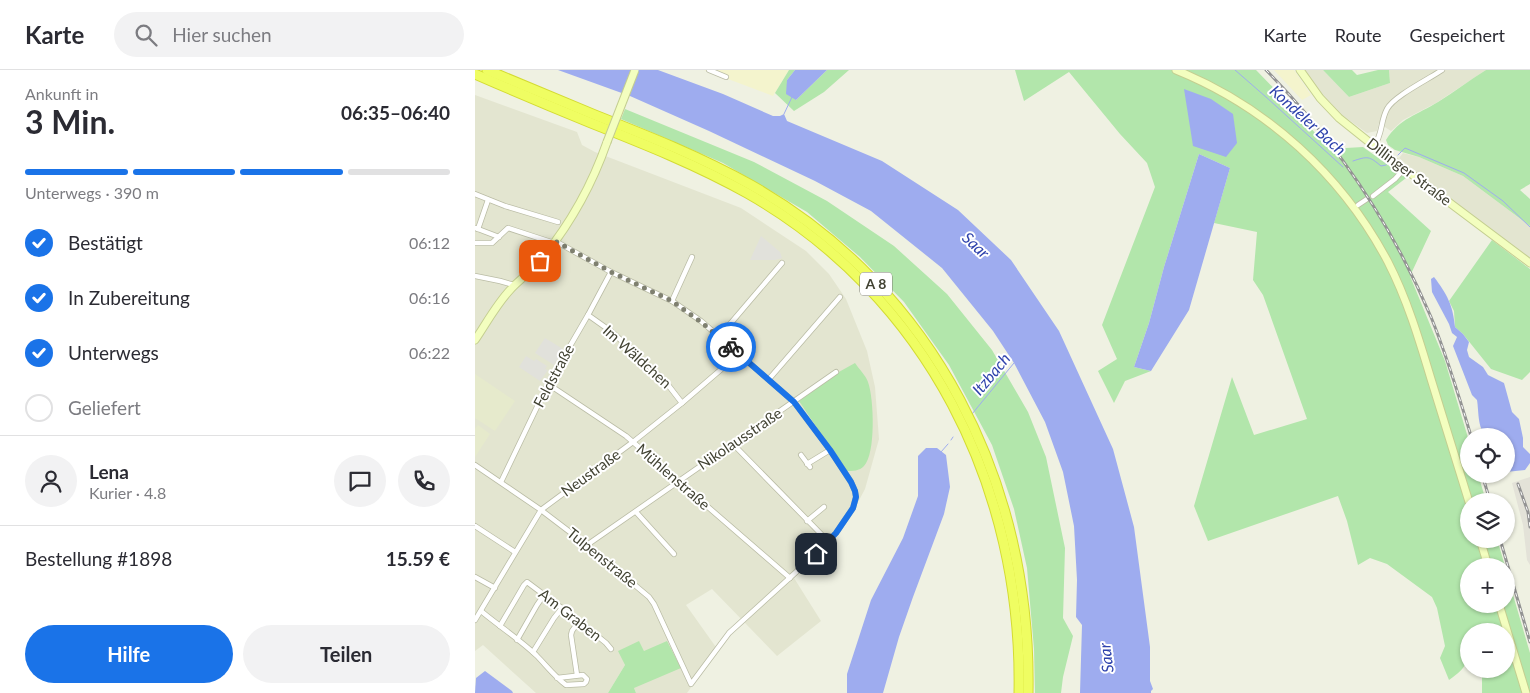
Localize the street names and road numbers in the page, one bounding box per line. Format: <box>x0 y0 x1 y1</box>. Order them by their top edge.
street label: Dillinger Straße <box>1364 134 1455 209</box>
road number: A 8 <box>860 272 892 295</box>
street label: Im Wäldchen <box>600 321 676 392</box>
street label: Feldstraße <box>529 341 577 410</box>
street label: Nikolausstraße <box>694 403 785 473</box>
street label: Mühlenstraße <box>633 439 714 513</box>
street label: Neustraße <box>557 445 624 500</box>
street label: Tulpenstraße <box>564 523 641 591</box>
street label: Am Graben <box>536 584 606 644</box>

